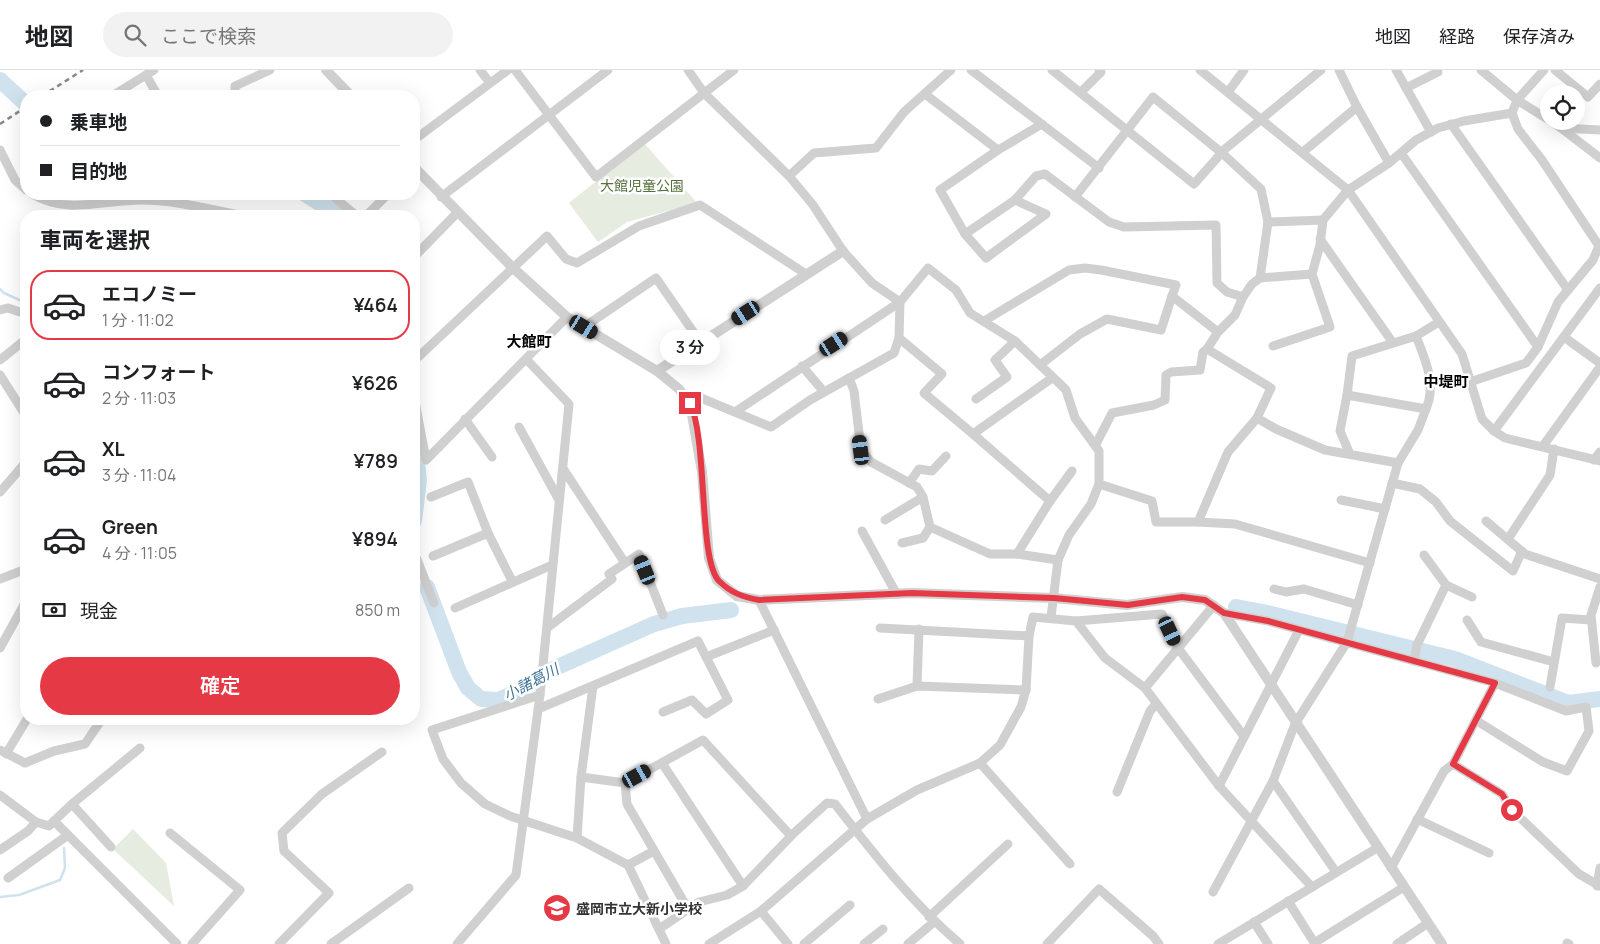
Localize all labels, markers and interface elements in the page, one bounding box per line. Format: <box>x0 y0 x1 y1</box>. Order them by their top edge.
search box <box>103 12 453 57</box>
text: 地図 <box>25 19 73 52</box>
icon: search <box>121 21 149 49</box>
text: ここで検索 <box>161 23 256 49</box>
text: 地図 <box>1375 24 1411 48</box>
text: 経路 <box>1439 24 1475 48</box>
text: 保存済み <box>1503 24 1575 48</box>
map controls <box>1540 85 1585 130</box>
button: locate <box>1540 85 1585 130</box>
text: 乗車地 <box>70 109 127 135</box>
text: 目的地 <box>70 158 127 184</box>
park label: 大館児童公園 <box>600 176 684 195</box>
text: 車両を選択 <box>40 225 150 255</box>
text: エコノミー <box>102 281 197 307</box>
icon: car <box>42 283 87 328</box>
text: ¥464 <box>353 292 398 318</box>
car <box>729 299 762 327</box>
text: 1 分 · 11:02 <box>102 309 174 331</box>
car <box>567 313 600 341</box>
callout: 3 分 <box>660 330 720 366</box>
car <box>817 330 850 358</box>
district label: 大館町 <box>506 331 552 352</box>
text: 3 分 <box>676 336 704 358</box>
text: コンフォート <box>102 359 215 385</box>
icon: car <box>42 361 87 406</box>
text: ¥626 <box>352 370 398 396</box>
district label: 中堤町 <box>1423 371 1469 392</box>
text: 2 分 · 11:03 <box>102 387 176 409</box>
route end <box>679 392 701 414</box>
car <box>851 434 870 466</box>
text: XL <box>102 436 125 462</box>
icon: car <box>42 439 87 484</box>
text: ¥789 <box>354 448 398 474</box>
text: 3 分 · 11:04 <box>102 464 177 486</box>
text: Green <box>102 514 158 540</box>
icon: car <box>42 517 87 562</box>
text: ¥894 <box>352 526 398 552</box>
text: 4 分 · 11:05 <box>102 542 177 564</box>
car <box>632 553 657 587</box>
icon: cash <box>40 596 68 624</box>
text: 現金 <box>80 598 118 624</box>
text: 850 m <box>355 599 400 621</box>
car <box>1156 614 1183 648</box>
button: 確定 <box>40 657 400 715</box>
water label: 小諸葛川 <box>500 658 564 705</box>
car <box>620 762 653 790</box>
route start <box>1501 799 1523 821</box>
school or university icon: 盛岡市立大新小学校 <box>542 893 572 923</box>
place label: 盛岡市立大新小学校 <box>576 899 702 918</box>

